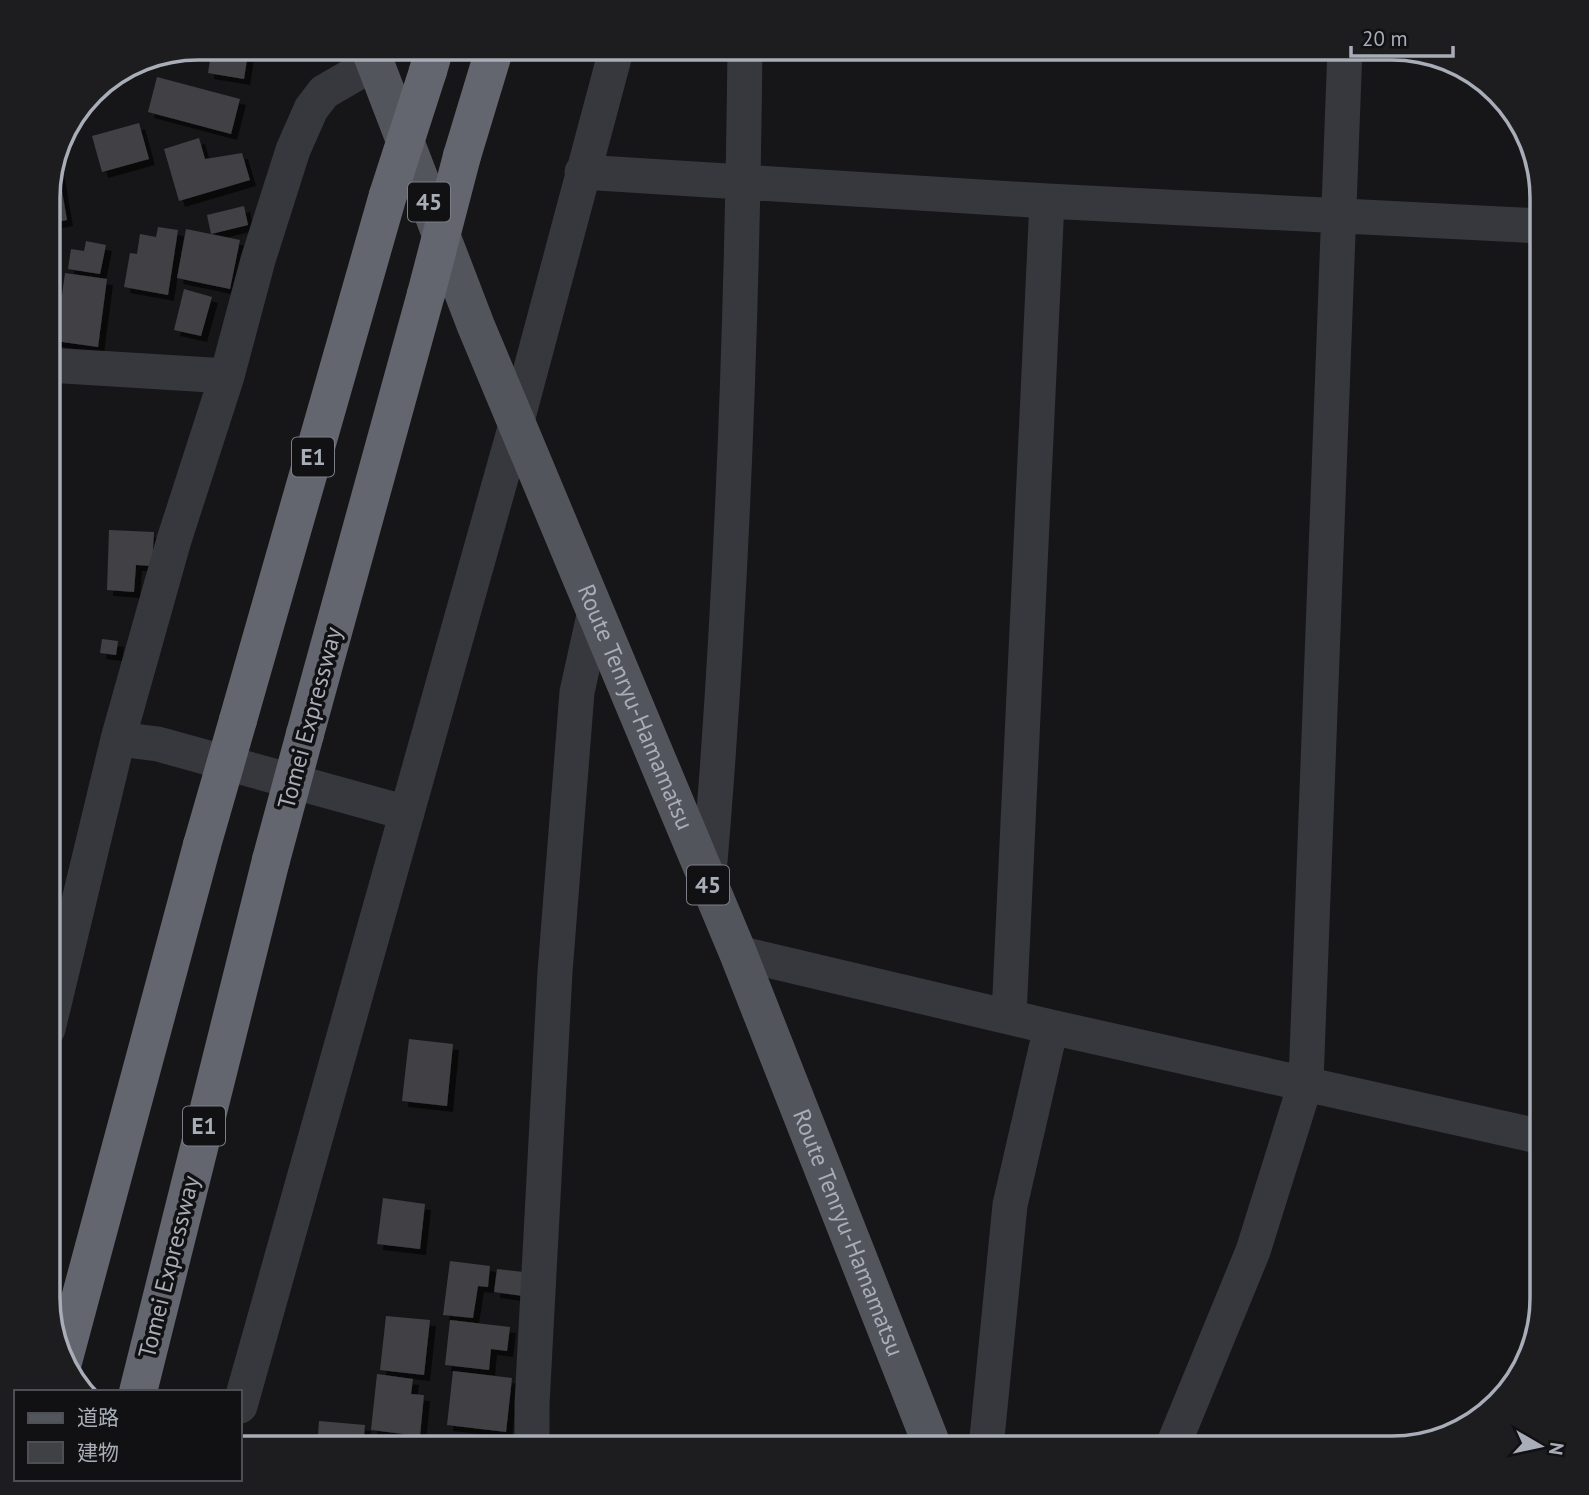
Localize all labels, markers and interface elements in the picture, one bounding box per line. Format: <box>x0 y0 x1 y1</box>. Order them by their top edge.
scale bar <box>1351 14 1452 58</box>
text: 20 m <box>1362 25 1408 52</box>
road number: 45 <box>408 182 450 222</box>
road number: E1 <box>292 438 334 477</box>
street label: Route Tenryu-Hamamatsu <box>571 580 701 834</box>
street label: Tomei Expressway <box>270 623 349 812</box>
road number: 45 <box>687 866 729 904</box>
street label: Route Tenryu-Hamamatsu <box>786 1104 911 1361</box>
road number: E1 <box>183 1106 225 1146</box>
street label: Tomei Expressway <box>131 1172 206 1361</box>
legend <box>14 1390 242 1481</box>
text: 道路 <box>77 1404 119 1431</box>
north arrow <box>1505 1411 1575 1481</box>
text: 建物 <box>77 1439 119 1466</box>
text: N <box>1544 1441 1570 1457</box>

